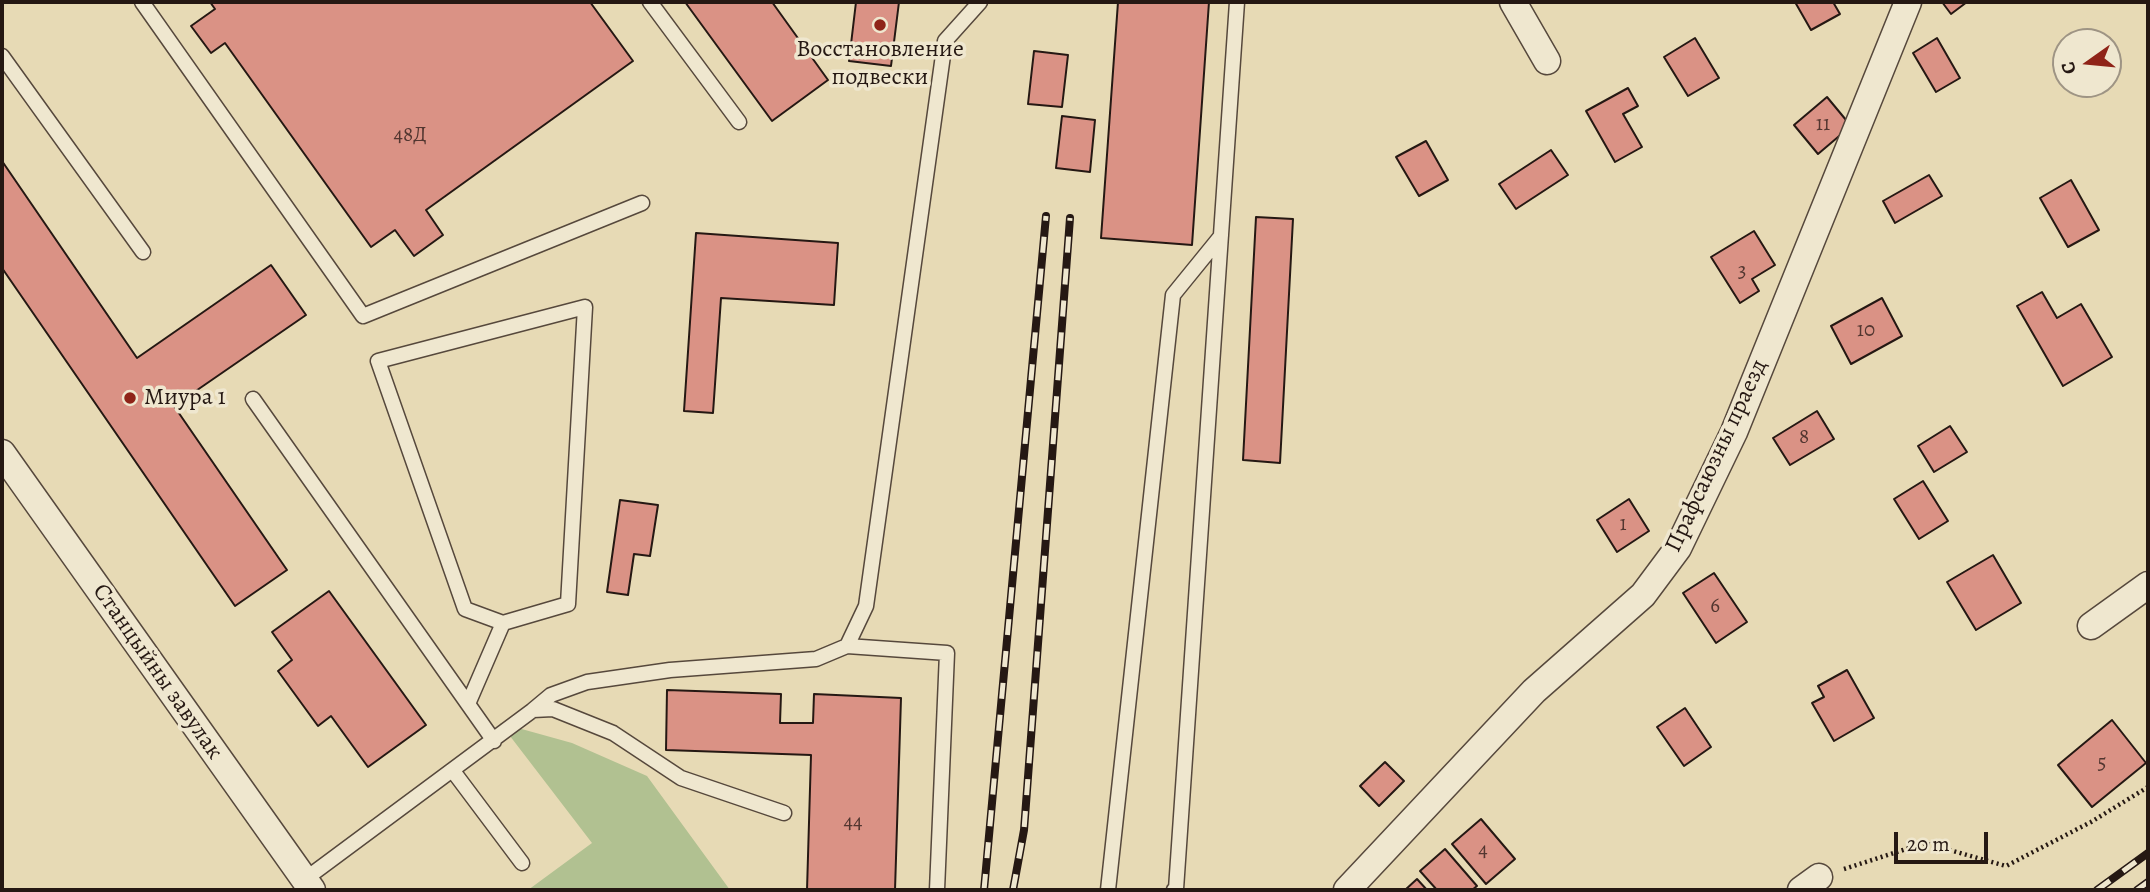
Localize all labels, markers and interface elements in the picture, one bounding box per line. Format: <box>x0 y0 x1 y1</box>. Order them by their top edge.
marker: Восстановление подвески <box>872 17 888 33</box>
north arrow <box>2052 28 2122 98</box>
place label: Восстановление подвески <box>796 36 964 92</box>
text: С <box>2055 59 2083 77</box>
house number: 11 <box>1816 112 1830 138</box>
house number: 48Д <box>393 123 427 149</box>
house number: 3 <box>1738 259 1746 285</box>
house number: 10 <box>1857 318 1875 344</box>
street label: Прафсаюзны праезд <box>1660 355 1774 557</box>
place label: Миура 1 <box>144 384 226 412</box>
marker: Миура 1 <box>122 390 138 406</box>
house number: 8 <box>1799 425 1809 451</box>
house number: 1 <box>1619 512 1627 538</box>
street label: Станцыйны завулак <box>86 579 228 765</box>
house number: 6 <box>1710 594 1720 620</box>
house number: 5 <box>2097 751 2107 777</box>
house number: 44 <box>843 810 863 836</box>
scale bar <box>1898 818 1993 862</box>
text: 20 m <box>1907 830 1950 858</box>
house number: 4 <box>1478 838 1488 864</box>

